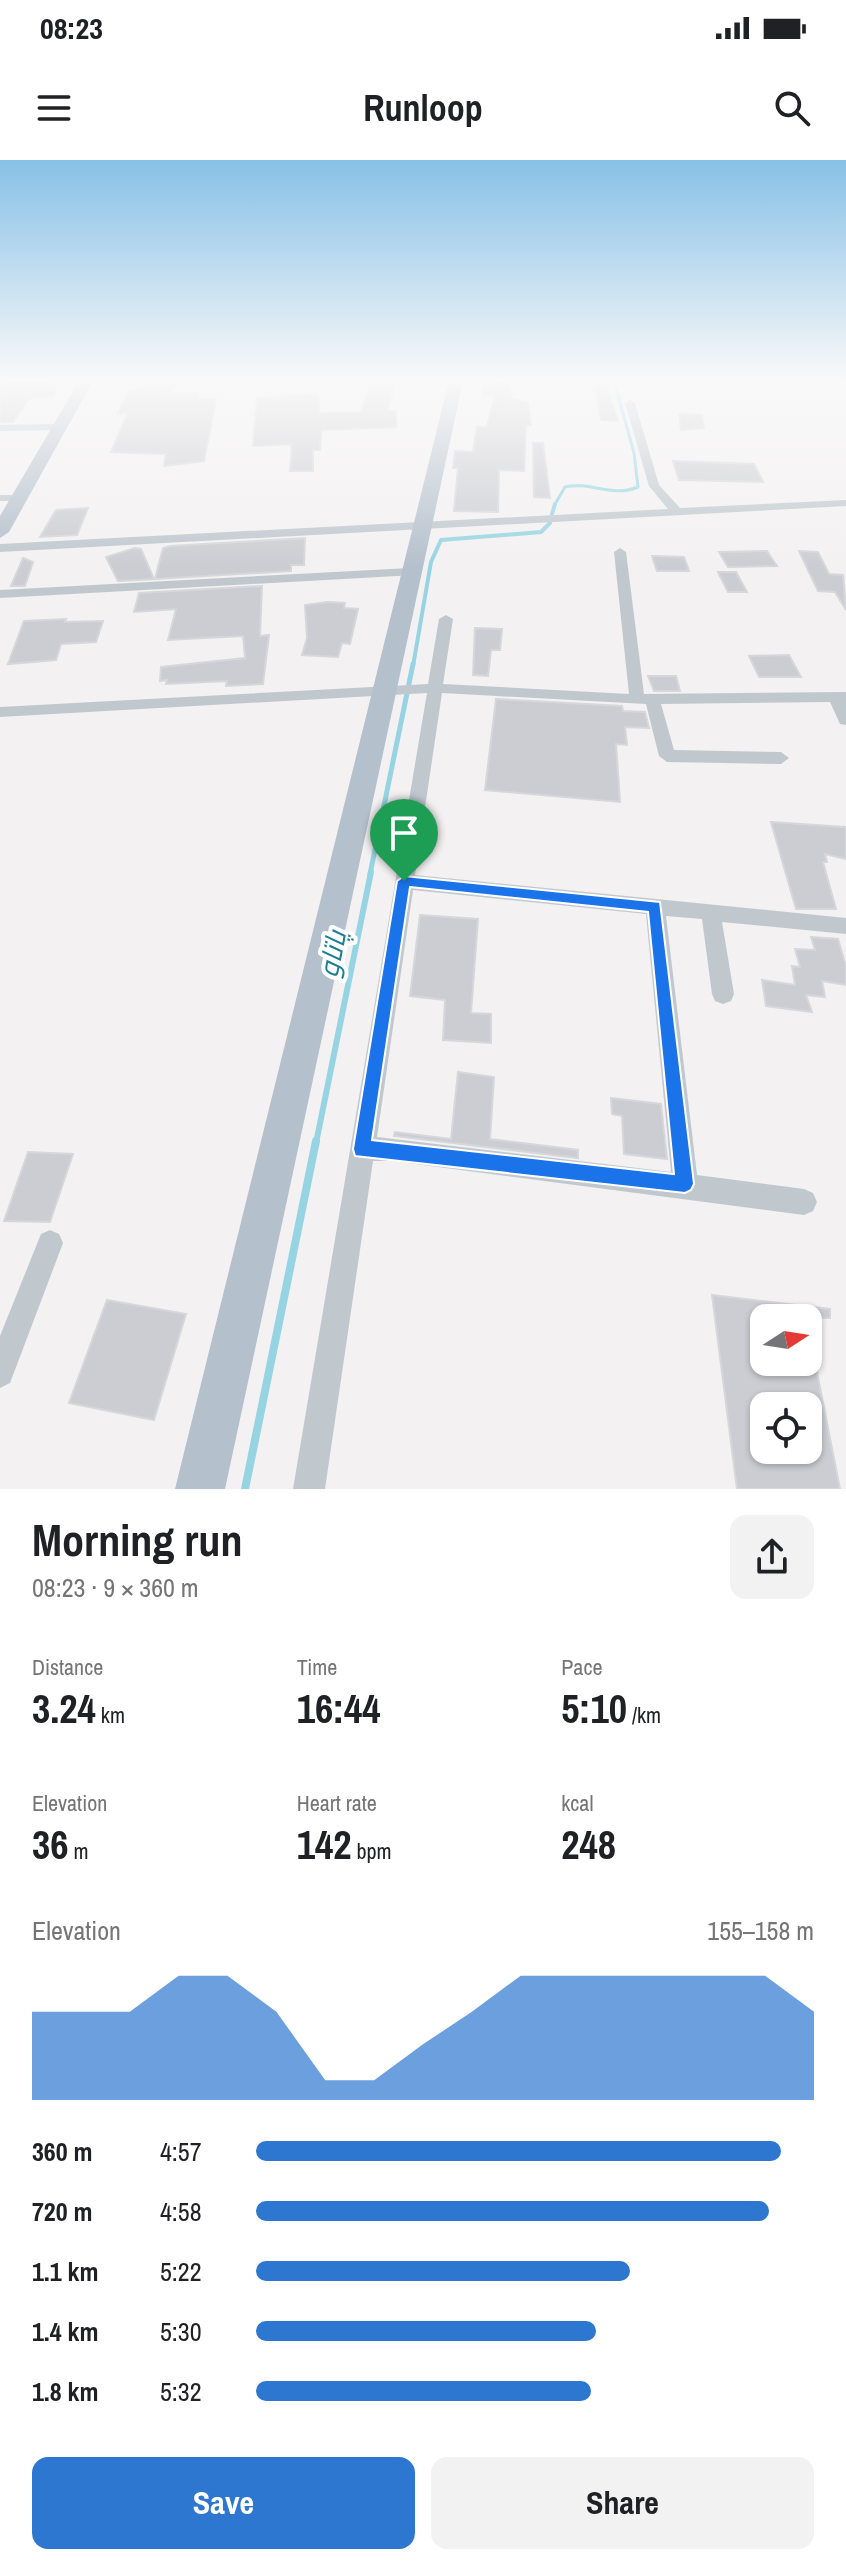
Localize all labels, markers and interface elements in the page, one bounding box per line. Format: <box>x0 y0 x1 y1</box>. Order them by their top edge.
text: 08:23 <box>40 8 103 48</box>
text: Runloop <box>363 84 483 132</box>
icon: menu <box>32 86 76 130</box>
icon: search <box>770 86 814 130</box>
pin <box>370 799 438 881</box>
icon: arrive <box>382 811 426 855</box>
water label: پاتاو <box>309 926 355 981</box>
north arrow <box>750 1304 822 1376</box>
map controls <box>750 1304 822 1464</box>
button: locate <box>750 1392 822 1464</box>
text: Morning run <box>32 1510 242 1570</box>
button: share <box>730 1515 814 1599</box>
text: 08:23 · 9 × 360 m <box>32 1570 199 1605</box>
text: Distance <box>32 1652 103 1682</box>
text: Time <box>297 1652 337 1682</box>
text: Pace <box>561 1652 602 1682</box>
text: 3.24 <box>32 1682 96 1735</box>
text: 16:44 <box>297 1682 381 1735</box>
text: 5:10 <box>561 1682 627 1735</box>
text: km <box>96 1700 125 1730</box>
text: /km <box>627 1700 661 1730</box>
text: Elevation <box>32 1788 107 1818</box>
text: Heart rate <box>297 1788 377 1818</box>
text: kcal <box>561 1788 593 1818</box>
text: 36 <box>32 1818 68 1871</box>
text: 142 <box>297 1818 351 1871</box>
text: 248 <box>561 1818 616 1871</box>
text: m <box>68 1836 89 1866</box>
text: bpm <box>351 1836 392 1866</box>
text: Elevation <box>32 1913 121 1948</box>
text: 155–158 m <box>707 1913 814 1948</box>
text: 360 m <box>32 2134 92 2169</box>
text: 4:57 <box>160 2134 202 2169</box>
text: 720 m <box>32 2194 92 2229</box>
text: 4:58 <box>160 2194 202 2229</box>
text: 1.1 km <box>32 2254 98 2289</box>
text: 5:22 <box>160 2254 202 2289</box>
text: 1.4 km <box>32 2314 98 2349</box>
text: 5:30 <box>160 2314 202 2349</box>
text: 1.8 km <box>32 2374 98 2409</box>
text: 5:32 <box>160 2374 202 2409</box>
button: Save <box>32 2457 415 2549</box>
button: Share <box>431 2457 814 2549</box>

